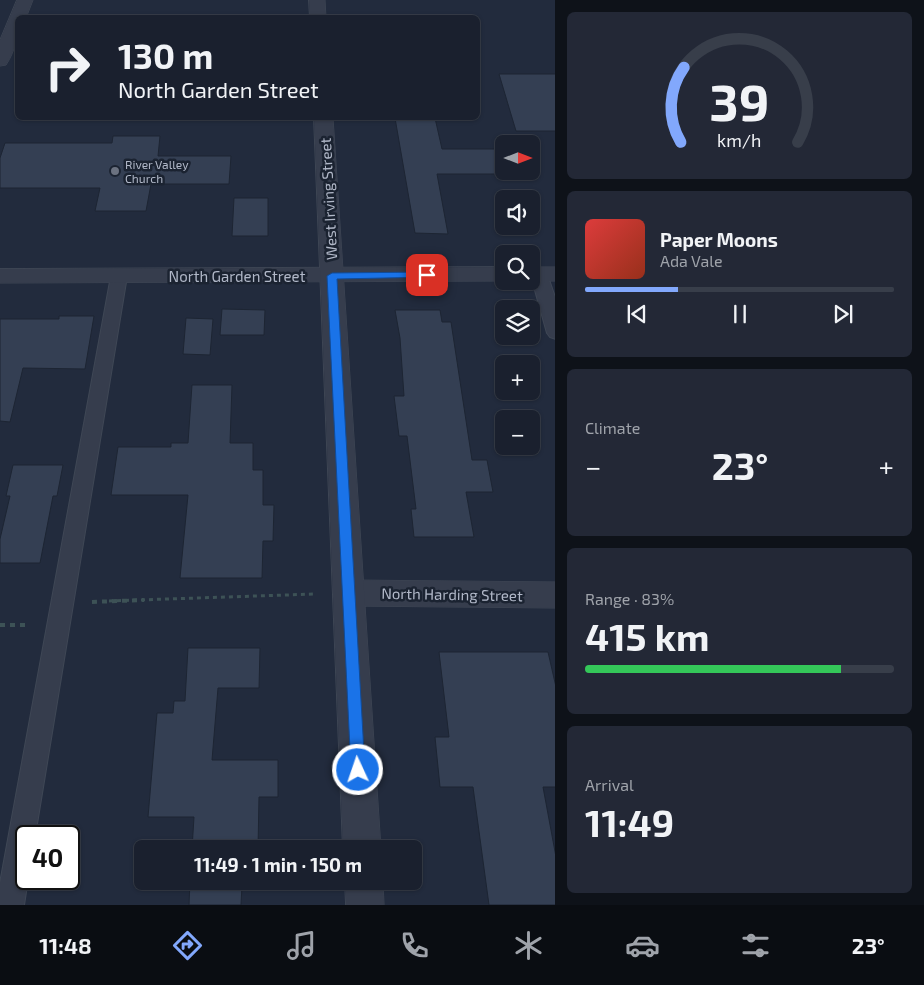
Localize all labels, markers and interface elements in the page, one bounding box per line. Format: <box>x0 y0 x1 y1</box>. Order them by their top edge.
text: 130 m <box>118 34 213 76</box>
icon: right <box>35 35 100 100</box>
text: 39 <box>709 69 770 131</box>
text: North Garden Street <box>118 76 319 102</box>
text: km/h <box>717 129 762 151</box>
north arrow <box>495 135 540 180</box>
map controls <box>495 135 540 455</box>
street label: West Irving Street <box>316 137 340 261</box>
place label: River Valley Church <box>125 157 189 185</box>
marker: River Valley Church <box>109 165 121 177</box>
button: sound <box>495 190 540 235</box>
text: Paper Moons <box>660 228 778 251</box>
button: search <box>495 245 540 290</box>
text: Ada Vale <box>660 251 723 270</box>
pin <box>406 254 448 296</box>
icon: arrive <box>413 261 441 289</box>
street label: North Garden Street <box>169 267 306 285</box>
button: layers <box>495 300 540 345</box>
icon: previous <box>623 300 651 328</box>
icon: pause <box>726 300 754 328</box>
icon: next <box>829 300 857 328</box>
button: + <box>495 355 540 400</box>
button: − <box>495 410 540 455</box>
text: Climate <box>585 418 640 437</box>
text: 23° <box>712 442 768 488</box>
text: − <box>585 449 601 483</box>
text: + <box>879 449 894 483</box>
street label: North Harding Street <box>381 584 523 604</box>
text: Range · 83% <box>585 589 674 608</box>
text: 415 km <box>585 613 710 659</box>
position arrow <box>331 743 383 795</box>
text: Arrival <box>585 775 634 794</box>
text: 11:49 <box>585 799 674 845</box>
speed limit sign: 40 <box>15 825 80 890</box>
text: 11:49 · 1 min · 150 m <box>194 853 362 876</box>
icon: directions <box>170 928 205 963</box>
icon: music <box>284 928 319 963</box>
icon: phone <box>397 928 432 963</box>
icon: climate <box>511 928 546 963</box>
icon: car <box>625 928 660 963</box>
icon: filters <box>738 928 773 963</box>
text: 11:48 <box>39 932 92 958</box>
text: 23° <box>852 932 885 958</box>

